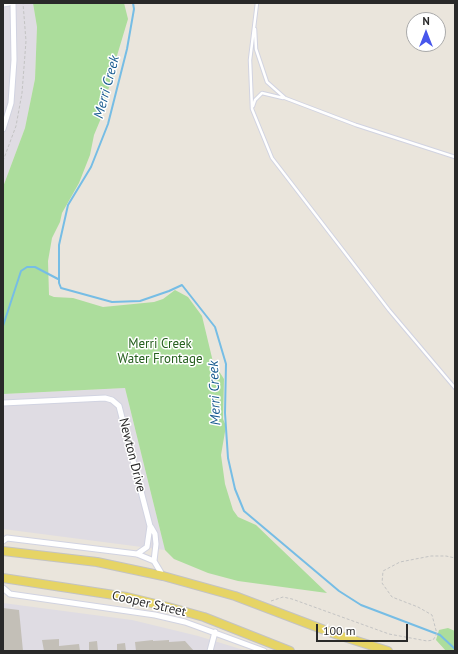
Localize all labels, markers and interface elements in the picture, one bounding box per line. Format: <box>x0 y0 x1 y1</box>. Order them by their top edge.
north arrow <box>406 12 446 52</box>
text: N <box>422 14 430 28</box>
water label: Merri Creek <box>91 54 123 120</box>
park label: Merri Creek Water Frontage <box>117 336 203 367</box>
water label: Merri Creek <box>205 360 225 426</box>
street label: Newton Drive <box>115 416 149 494</box>
street label: Cooper Street <box>110 588 188 620</box>
scale bar <box>318 616 410 642</box>
text: 100 m <box>323 623 356 638</box>

